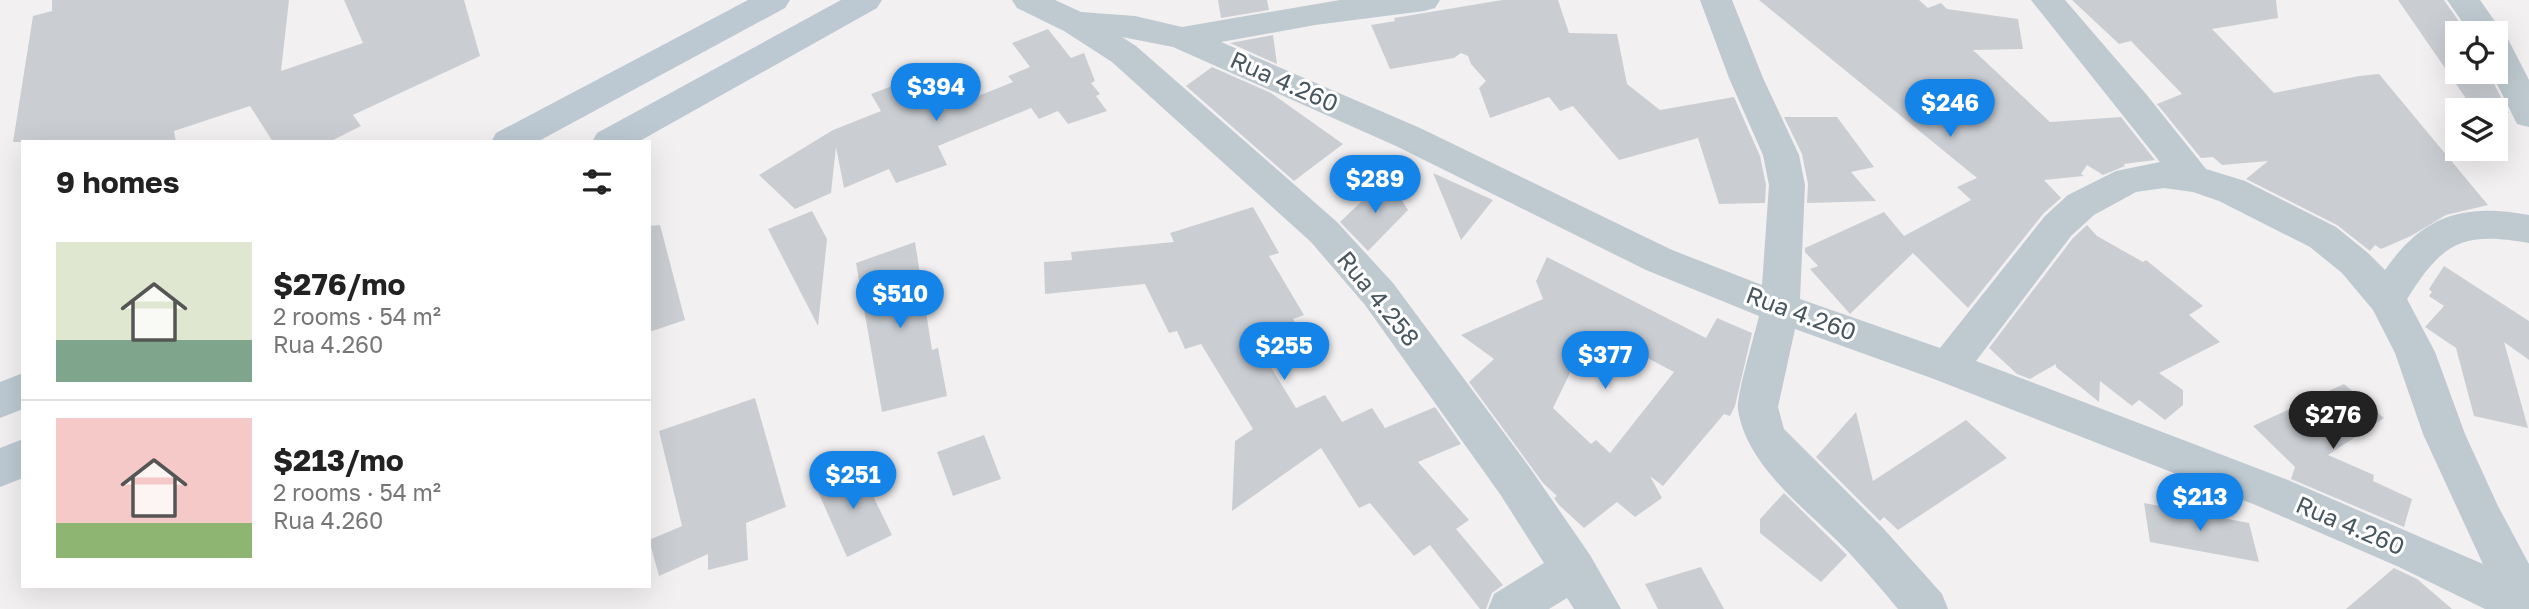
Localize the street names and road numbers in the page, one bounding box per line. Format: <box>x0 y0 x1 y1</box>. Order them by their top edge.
street label: Rua 4.260 <box>1226 44 1343 117</box>
street label: Rua 4.258 <box>1332 245 1426 352</box>
street label: Rua 4.260 <box>1742 279 1861 346</box>
street label: Rua 4.260 <box>2292 489 2409 560</box>

